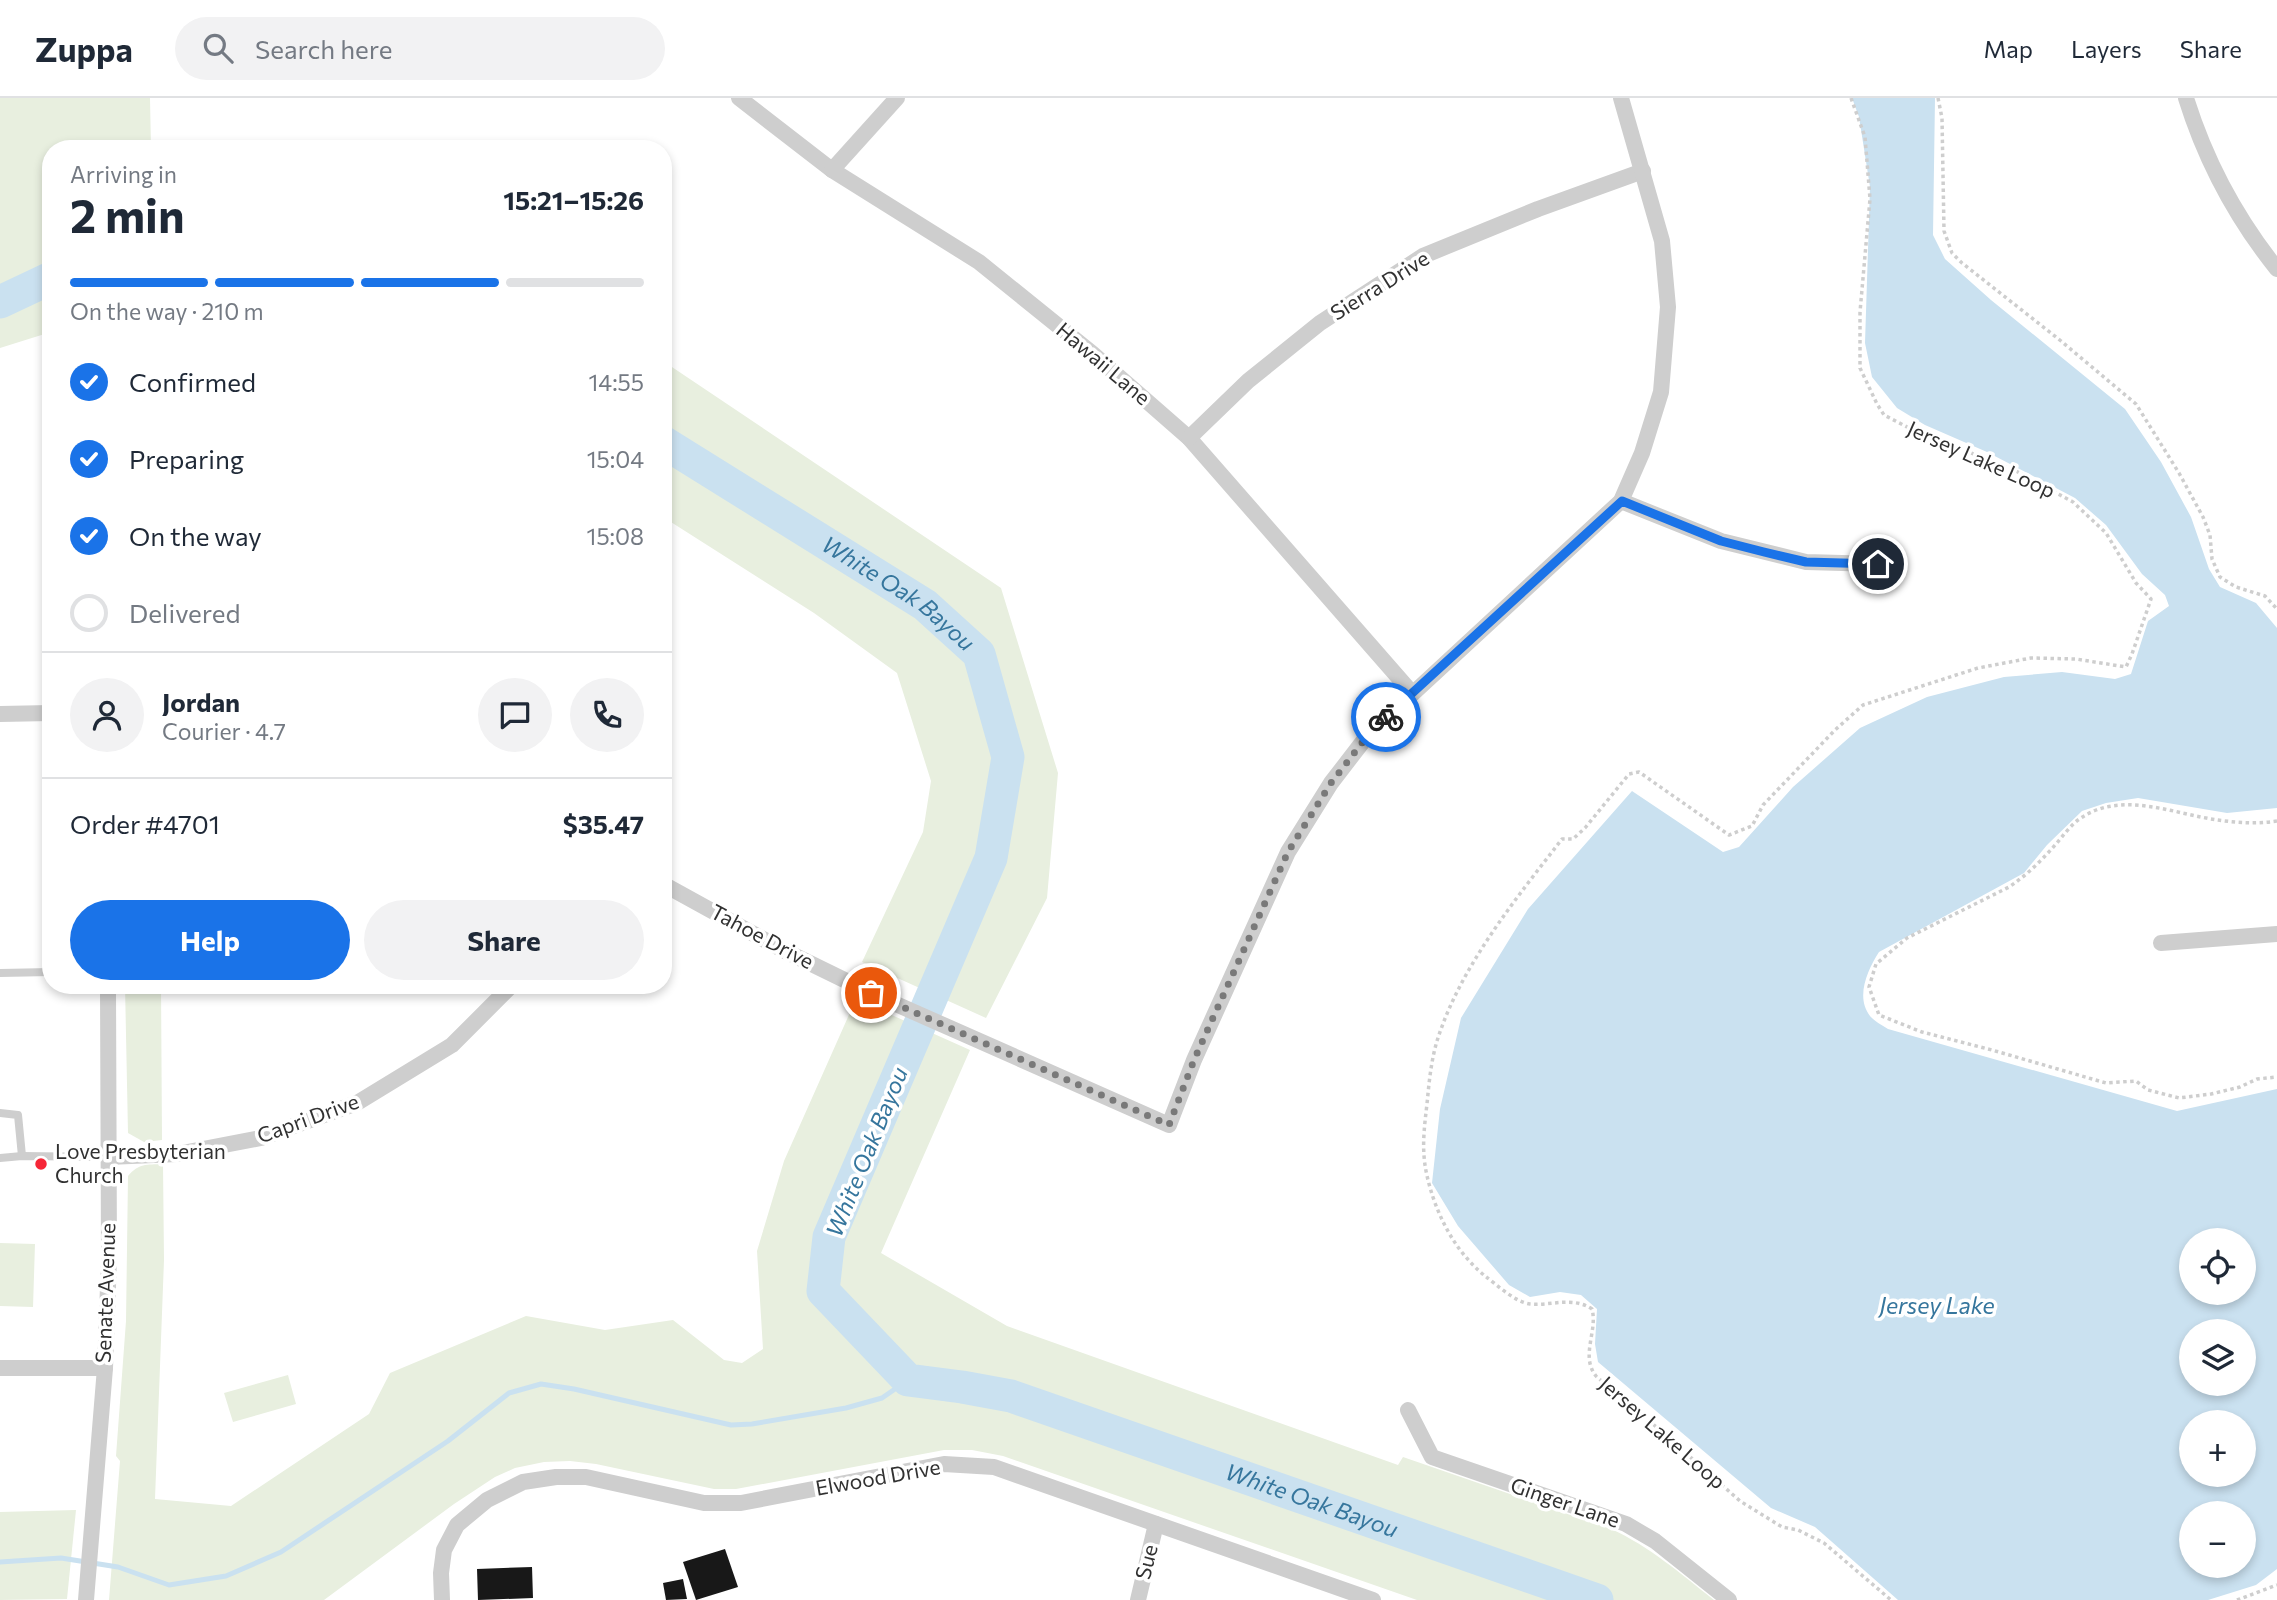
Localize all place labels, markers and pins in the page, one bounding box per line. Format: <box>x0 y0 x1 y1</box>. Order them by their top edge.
pin <box>1848 534 1908 594</box>
pin <box>841 963 901 1023</box>
place label: Love Presbyterian Church <box>55 1138 226 1187</box>
marker: Love Presbyterian Church <box>33 1156 49 1172</box>

